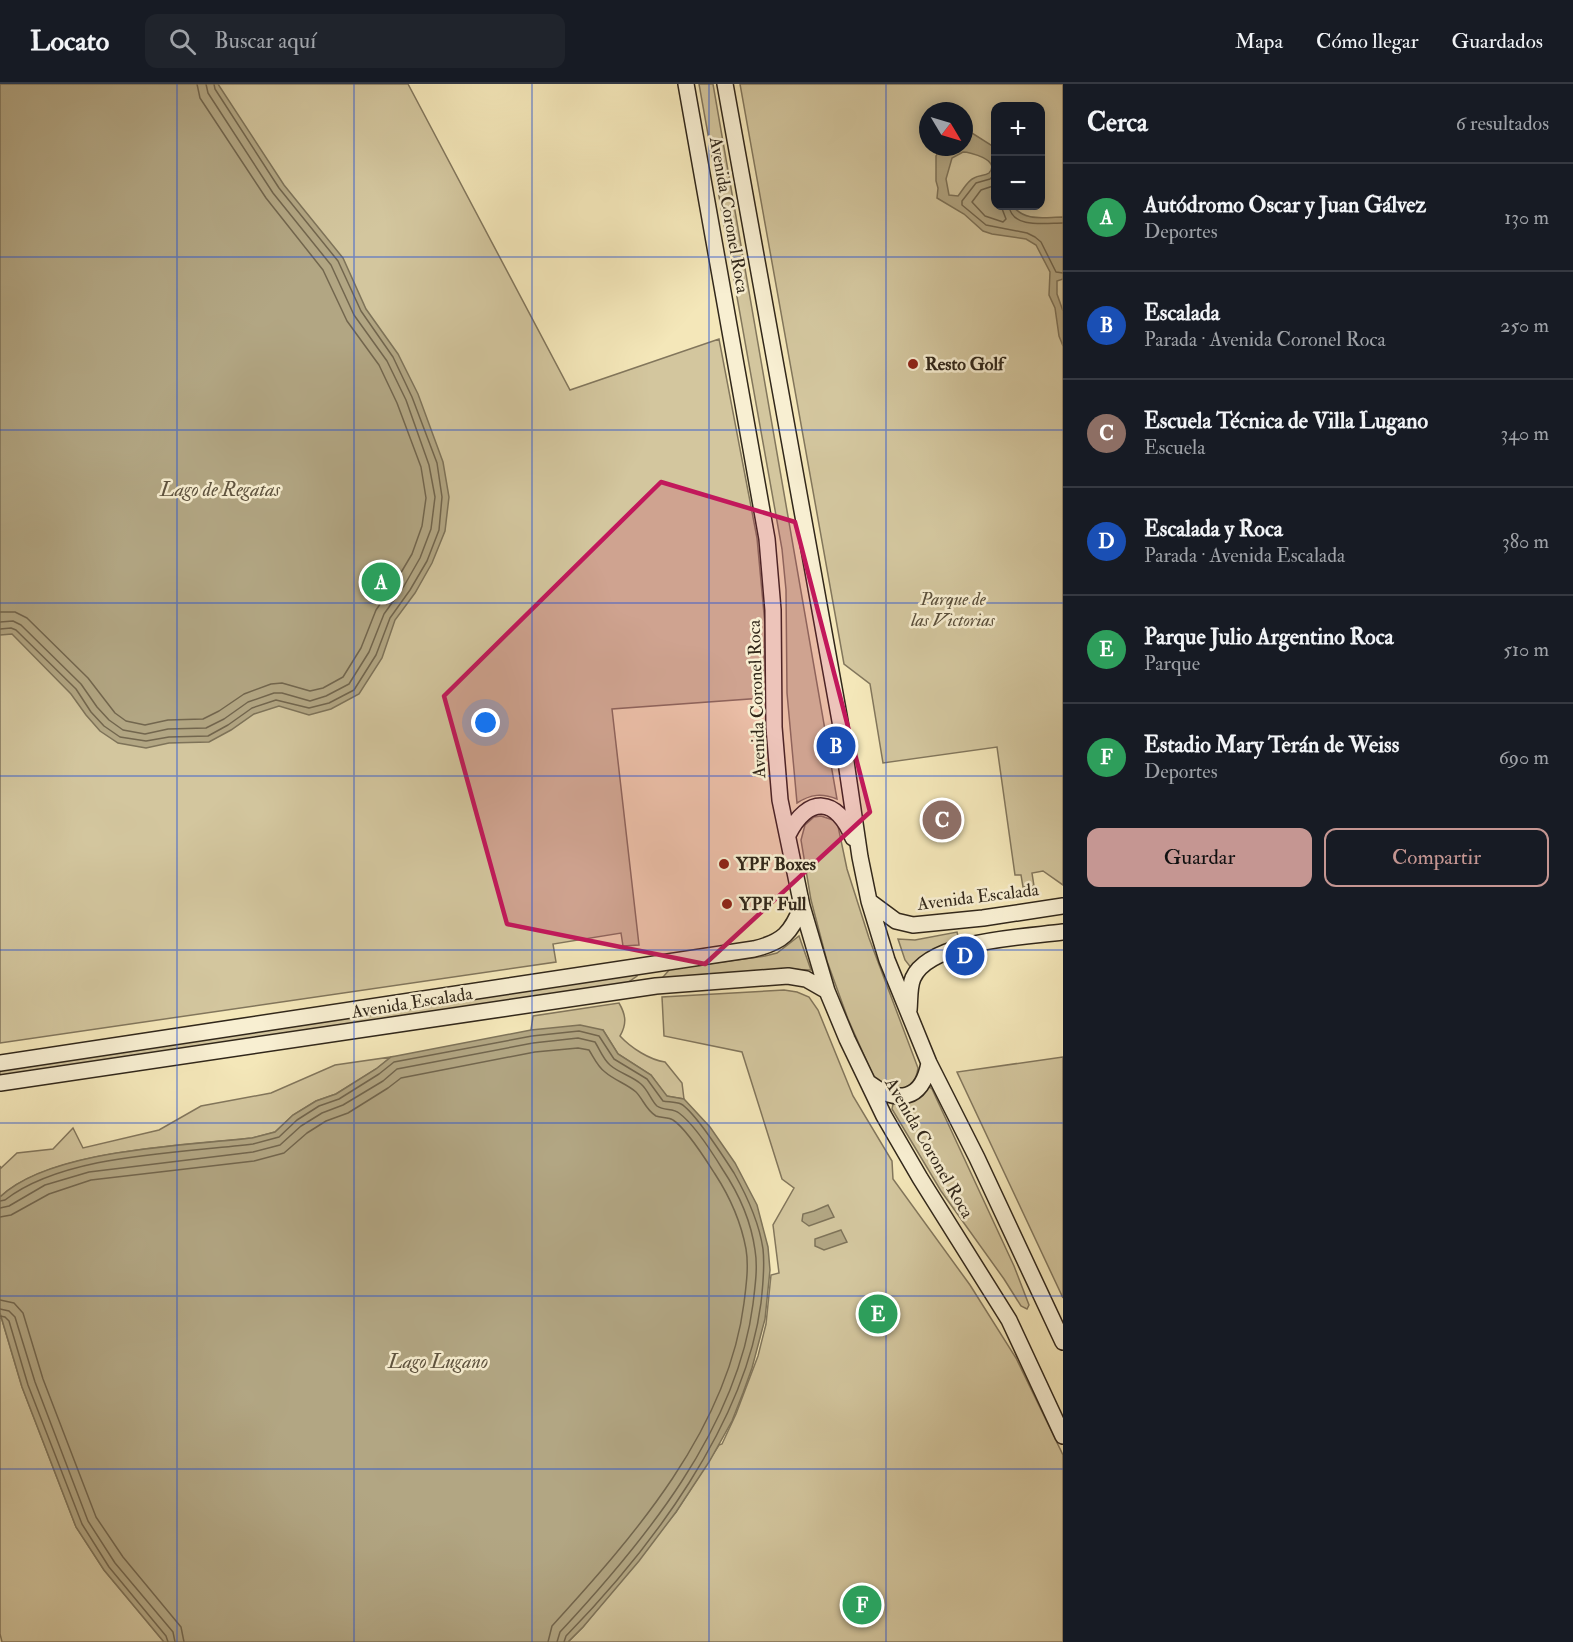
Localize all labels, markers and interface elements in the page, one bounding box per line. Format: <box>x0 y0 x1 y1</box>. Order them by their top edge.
search box <box>145 14 565 68</box>
text: Locato <box>30 24 109 59</box>
icon: search <box>166 25 199 58</box>
text: Buscar aquí <box>214 27 316 55</box>
text: Mapa <box>1235 28 1283 55</box>
text: Cómo llegar <box>1316 28 1419 55</box>
text: Guardados <box>1452 28 1543 55</box>
north arrow <box>919 102 973 156</box>
map controls <box>991 102 1045 210</box>
button: + <box>991 102 1045 156</box>
text: Cerca <box>1087 107 1148 139</box>
text: 6 resultados <box>1456 111 1549 136</box>
street label: Avenida Coronel Roca <box>704 134 754 296</box>
button: − <box>991 156 1045 210</box>
text: Autódromo Oscar y Juan Gálvez <box>1144 191 1426 219</box>
text: A <box>1100 205 1113 230</box>
text: 130 m <box>1504 205 1549 230</box>
text: Deportes <box>1144 219 1218 244</box>
text: Escalada <box>1144 299 1220 327</box>
text: B <box>1100 313 1113 338</box>
text: 250 m <box>1500 313 1549 338</box>
text: Parada · Avenida Coronel Roca <box>1144 327 1386 352</box>
place label: Resto Golf <box>925 353 1007 376</box>
marker: Resto Golf <box>906 357 920 371</box>
text: Escuela Técnica de Villa Lugano <box>1144 407 1428 435</box>
text: C <box>1099 421 1114 446</box>
text: 340 m <box>1501 421 1549 446</box>
text: Escuela <box>1144 435 1205 460</box>
water label: Lago de Regatas <box>159 477 280 502</box>
text: Escalada y Roca <box>1144 515 1283 543</box>
text: D <box>1098 529 1115 554</box>
text: 380 m <box>1502 529 1549 554</box>
text: Parada · Avenida Escalada <box>1144 543 1345 568</box>
pin: A <box>362 560 400 604</box>
park label: Parque de las Victorias <box>910 588 996 632</box>
street label: Avenida Coronel Roca <box>743 619 771 780</box>
text: Parque Julio Argentino Roca <box>1144 623 1394 651</box>
text: E <box>1099 637 1114 662</box>
text: 510 m <box>1503 637 1549 662</box>
text: Parque <box>1144 651 1200 676</box>
your location <box>471 708 500 737</box>
pin: B <box>816 724 856 768</box>
text: Estadio Mary Terán de Weiss <box>1144 731 1399 759</box>
text: F <box>1100 745 1113 770</box>
text: 690 m <box>1499 745 1549 770</box>
text: Deportes <box>1144 759 1218 784</box>
pin: C <box>922 798 962 842</box>
button: Guardar <box>1087 828 1312 887</box>
button: Compartir <box>1324 828 1549 887</box>
place label: YPF Boxes <box>735 853 816 876</box>
marker: YPF Boxes <box>717 857 731 871</box>
street label: Avenida Escalada <box>915 878 1041 916</box>
place label: YPF Full <box>738 893 807 916</box>
marker: YPF Full <box>720 897 734 911</box>
pin: D <box>946 934 984 978</box>
street label: Avenida Escalada <box>349 982 475 1024</box>
street label: Avenida Coronel Roca <box>879 1073 979 1223</box>
pin: E <box>858 1292 898 1336</box>
water label: Lago Lugano <box>387 1349 488 1374</box>
pin: F <box>842 1582 882 1628</box>

